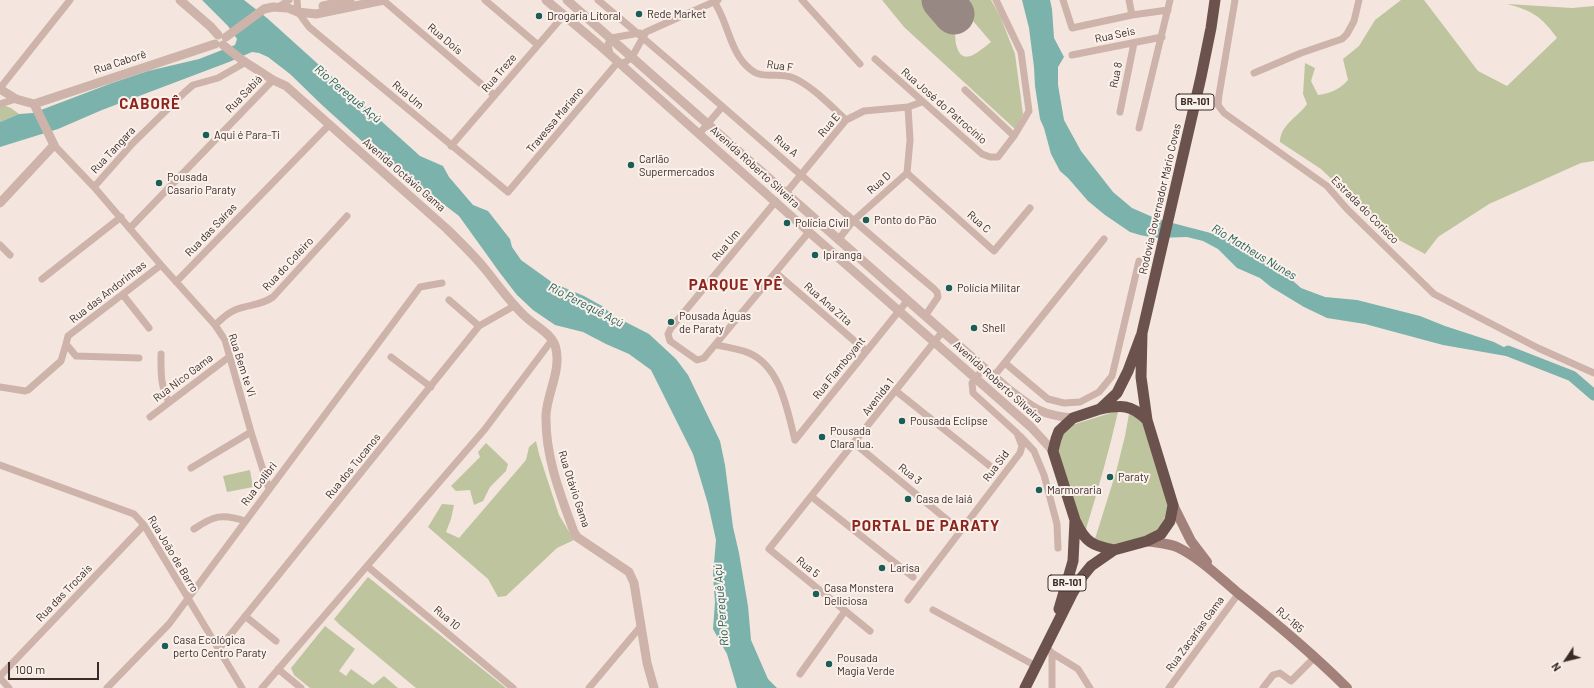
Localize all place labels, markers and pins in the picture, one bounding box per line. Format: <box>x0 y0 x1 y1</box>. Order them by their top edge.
place label: Rede Market <box>647 7 706 21</box>
place label: Drogaria Litoral <box>547 9 621 23</box>
marker: Rede Market <box>634 9 644 19</box>
marker: Drogaria Litoral <box>534 11 544 21</box>
place label: Aqui é Para-Ti <box>214 128 280 142</box>
marker: Aqui é Para-Ti <box>201 130 211 140</box>
place label: Carlão Supermercados <box>639 152 715 178</box>
marker: Carlão Supermercados <box>626 160 636 170</box>
place label: Pousada Casario Paraty <box>167 170 236 196</box>
marker: Pousada Casario Paraty <box>154 178 164 188</box>
place label: Ponto do Pão <box>874 213 936 227</box>
marker: Ponto do Pão <box>861 215 871 225</box>
place label: Polícia Civil <box>795 216 849 230</box>
marker: Polícia Civil <box>782 218 792 228</box>
place label: Ipiranga <box>823 248 862 262</box>
marker: Ipiranga <box>810 250 820 260</box>
place label: Polícia Militar <box>957 281 1020 295</box>
marker: Polícia Militar <box>944 283 954 293</box>
place label: Pousada Águas de Paraty <box>679 309 751 335</box>
marker: Pousada Águas de Paraty <box>666 317 676 327</box>
place label: Shell <box>982 321 1005 335</box>
marker: Shell <box>969 323 979 333</box>
place label: Pousada Eclipse <box>910 414 988 428</box>
marker: Pousada Eclipse <box>897 416 907 426</box>
place label: Pousada Clara lua. <box>830 424 874 450</box>
marker: Pousada Clara lua. <box>817 432 827 442</box>
place label: Paraty <box>1118 470 1149 484</box>
marker: Paraty <box>1105 472 1115 482</box>
place label: Marmoraria <box>1047 483 1102 497</box>
marker: Marmoraria <box>1034 485 1044 495</box>
place label: Casa de Iaiá <box>916 492 972 506</box>
marker: Casa de Iaiá <box>903 494 913 504</box>
place label: Larisa <box>890 561 920 575</box>
marker: Larisa <box>877 563 887 573</box>
place label: Casa Monstera Deliciosa <box>824 581 894 607</box>
marker: Casa Monstera Deliciosa <box>811 589 821 599</box>
place label: Casa Ecológica perto Centro Paraty <box>173 633 266 659</box>
marker: Casa Ecológica perto Centro Paraty <box>160 641 170 651</box>
place label: Pousada Magia Verde <box>837 651 895 677</box>
marker: Pousada Magia Verde <box>824 659 834 669</box>

